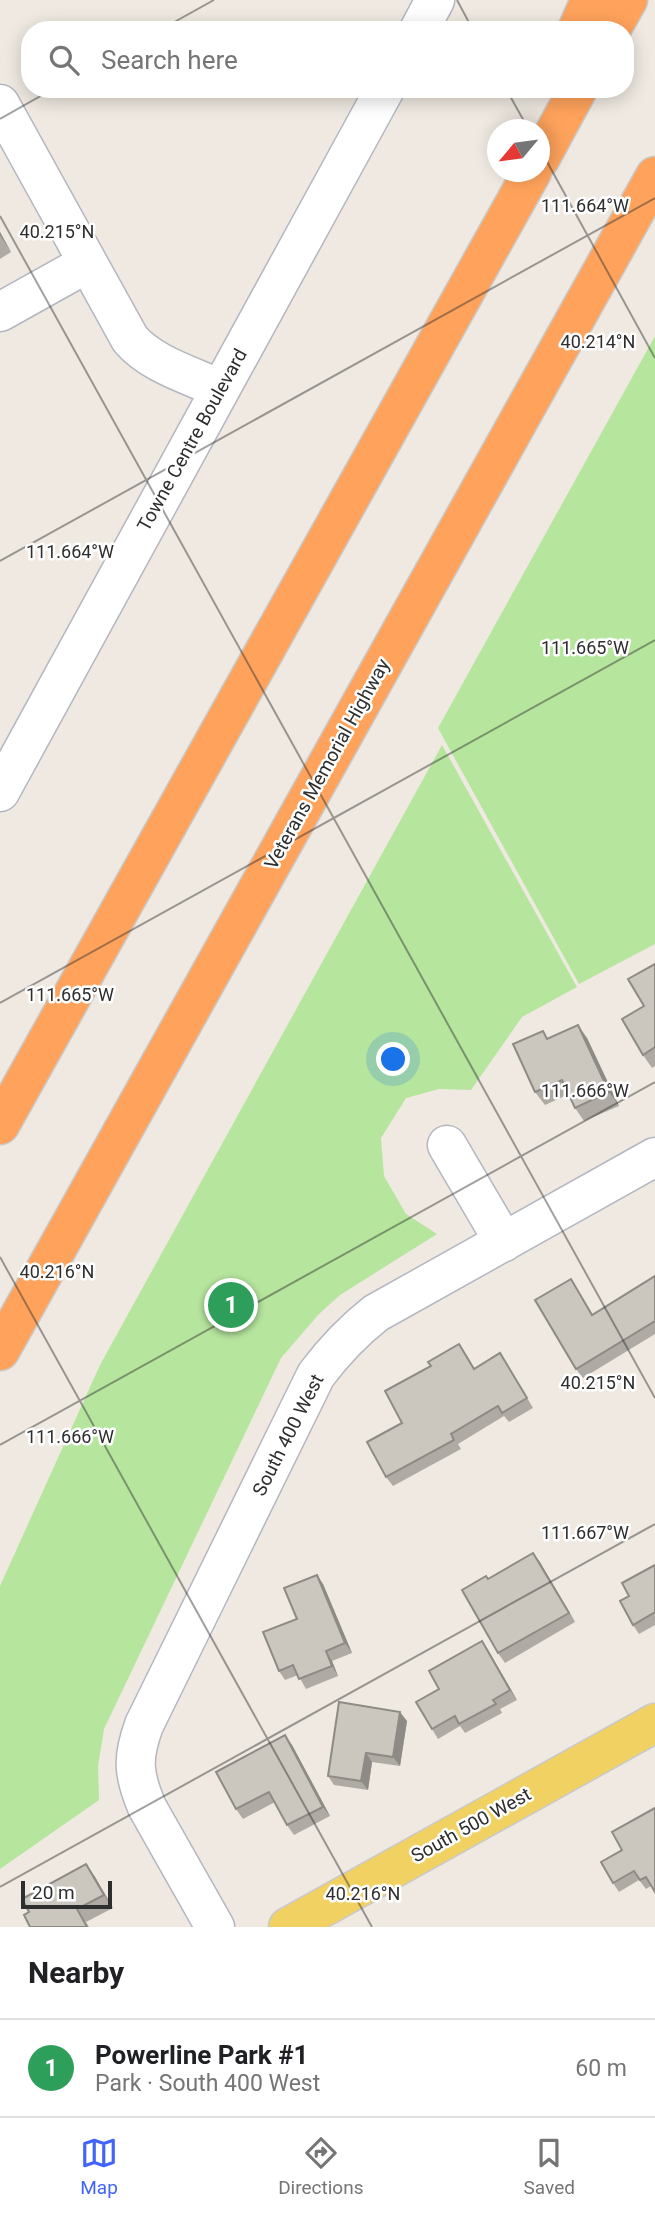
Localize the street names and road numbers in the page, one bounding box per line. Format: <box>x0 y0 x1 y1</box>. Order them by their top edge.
street label: Towne Centre Boulevard <box>132 345 252 535</box>
street label: Veterans Memorial Highway <box>259 655 395 873</box>
street label: South 400 West <box>247 1370 329 1500</box>
street label: South 500 West <box>407 1783 535 1867</box>

